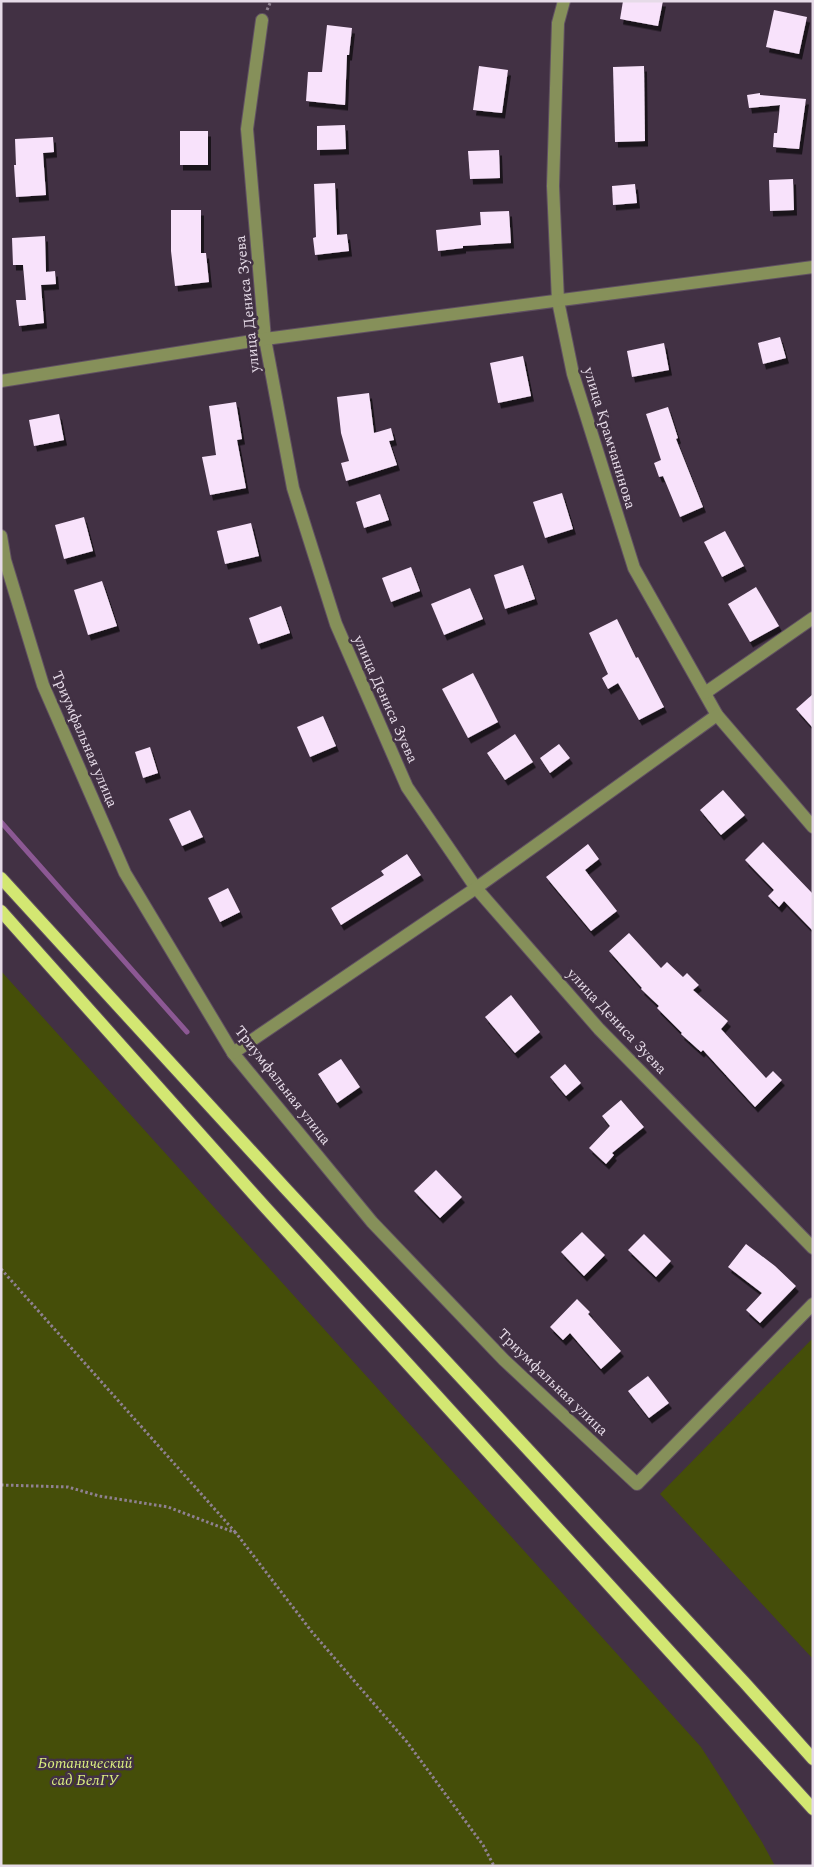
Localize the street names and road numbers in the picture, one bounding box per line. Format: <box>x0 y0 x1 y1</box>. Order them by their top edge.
street label: улица Дениса Зуева <box>229 233 266 375</box>
street label: улица Крамчанинова <box>577 363 642 512</box>
street label: улица Дениса Зуева <box>347 631 424 767</box>
street label: Триумфальная улица <box>45 667 124 812</box>
street label: улица Дениса Зуева <box>560 962 673 1080</box>
street label: Триумфальная улица <box>228 1021 337 1151</box>
street label: Триумфальная улица <box>492 1323 614 1442</box>

